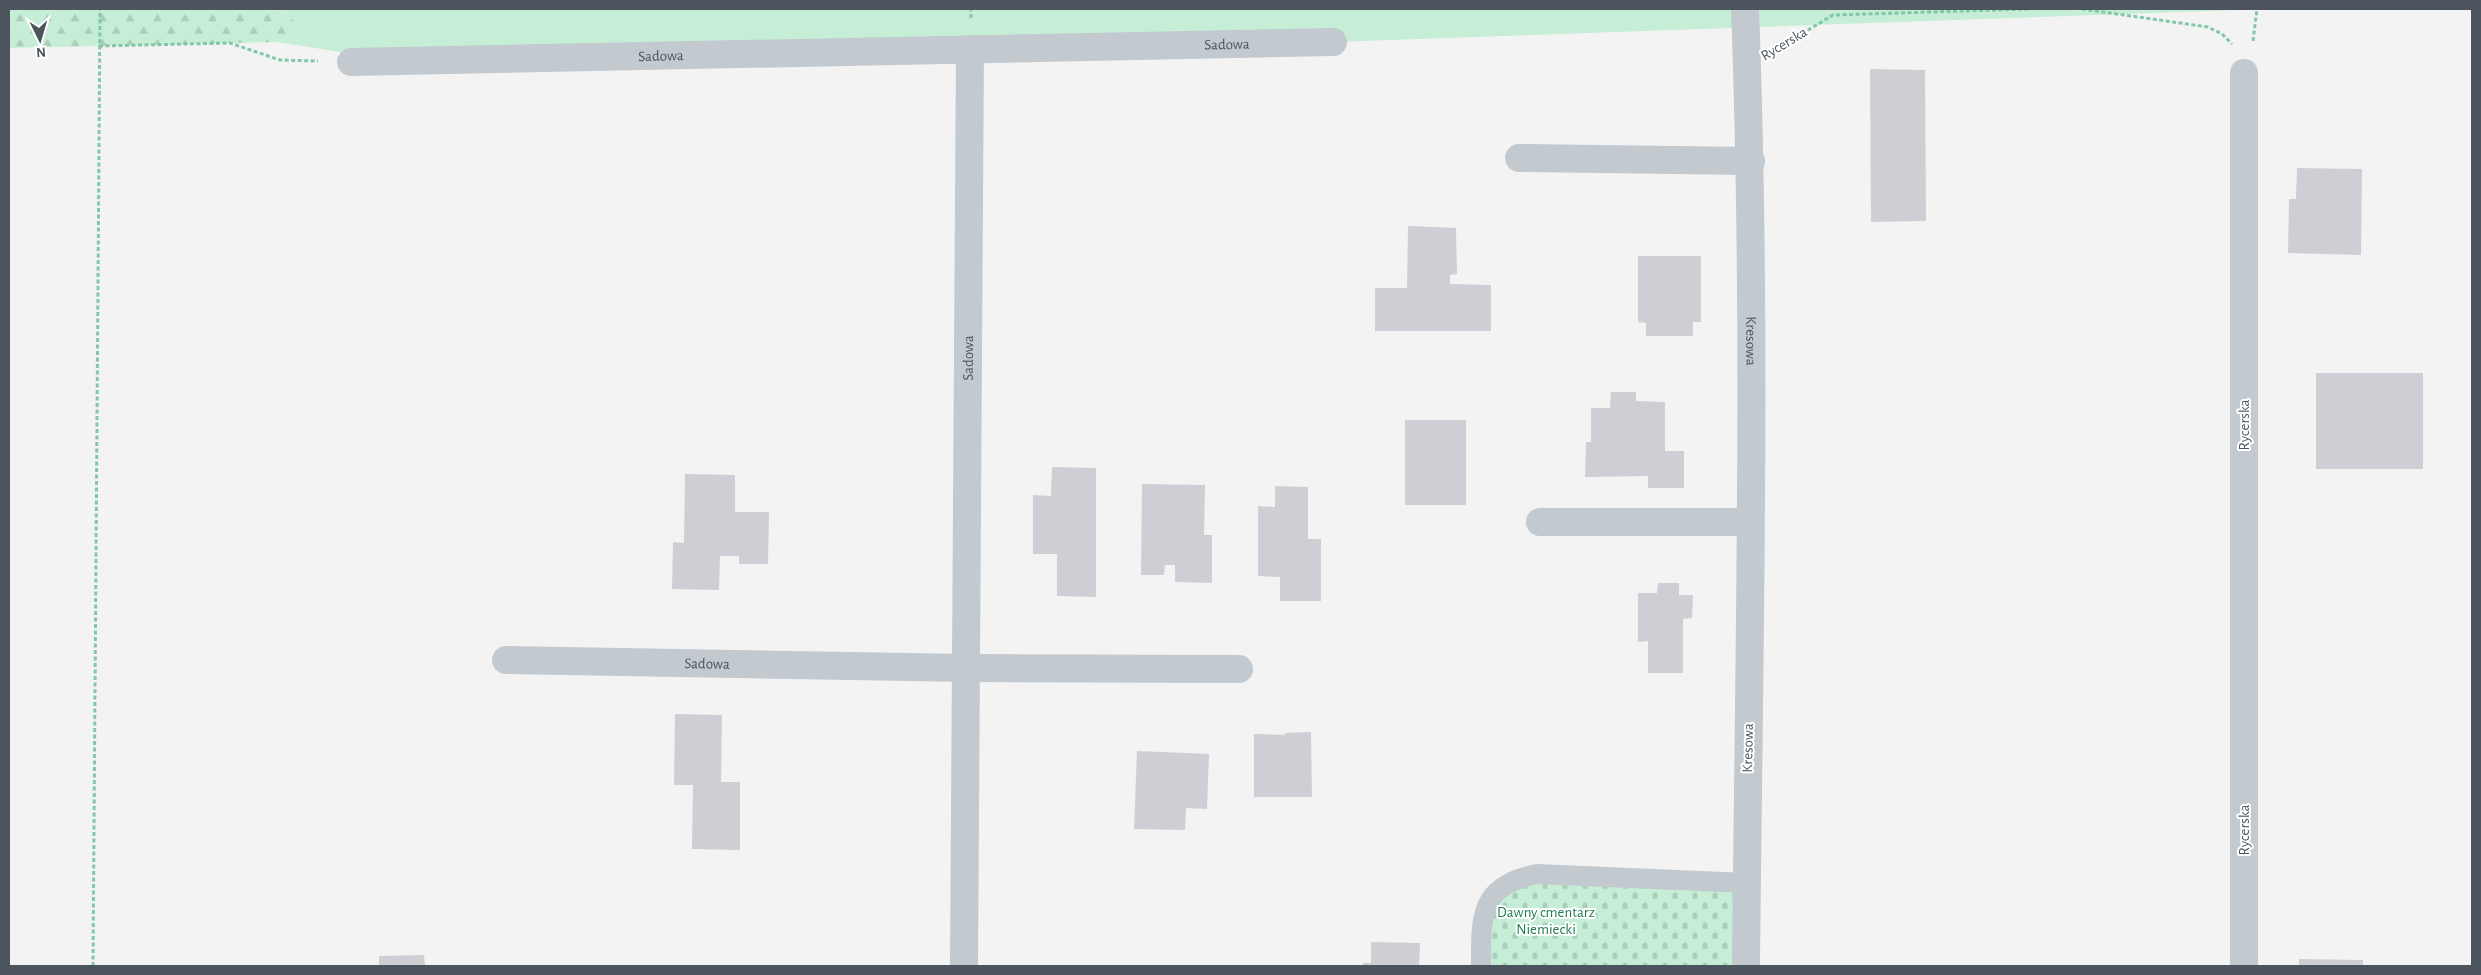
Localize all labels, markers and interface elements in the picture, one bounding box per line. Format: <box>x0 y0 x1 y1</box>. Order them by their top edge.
north arrow <box>15 15 65 65</box>
street label: Rycerska <box>1758 24 1810 64</box>
street label: Sadowa <box>1204 36 1250 52</box>
text: N <box>36 45 47 59</box>
street label: Sadowa <box>638 48 684 64</box>
street label: Kresowa <box>1744 316 1759 366</box>
street label: Sadowa <box>960 335 976 381</box>
street label: Rycerska <box>2237 400 2252 450</box>
street label: Sadowa <box>684 656 730 671</box>
street label: Kresowa <box>1740 723 1756 773</box>
street label: Rycerska <box>2237 805 2252 855</box>
park label: Dawny cmentarz Niemiecki <box>1497 905 1595 937</box>

